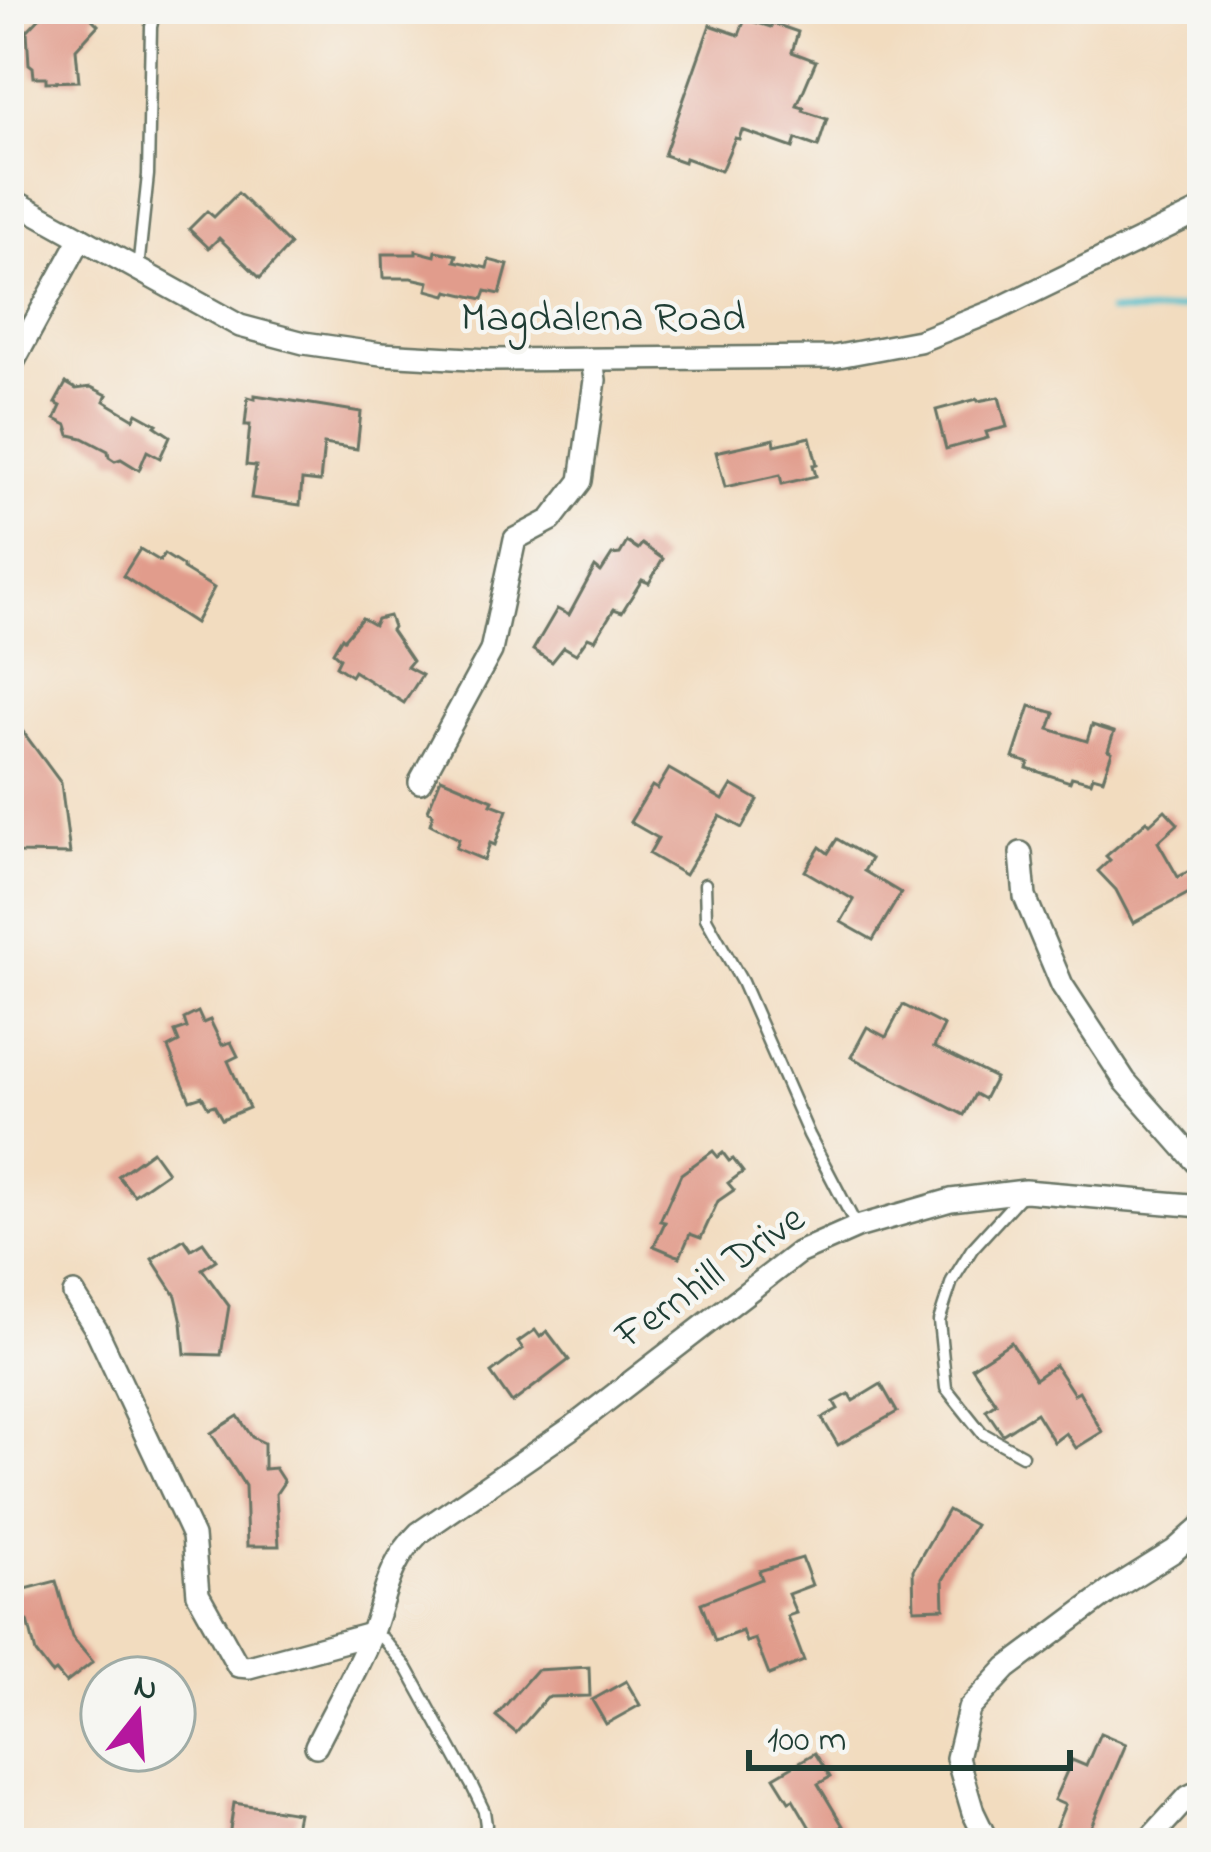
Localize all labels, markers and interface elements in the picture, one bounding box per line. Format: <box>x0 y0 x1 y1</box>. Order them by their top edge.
street label: Magdalena Road <box>461 289 745 350</box>
street label: Fernhill Drive <box>603 1190 819 1367</box>
north arrow <box>78 1654 198 1774</box>
text: N <box>128 1663 163 1715</box>
scale bar <box>749 1696 1070 1770</box>
text: 100 m <box>767 1715 847 1768</box>

